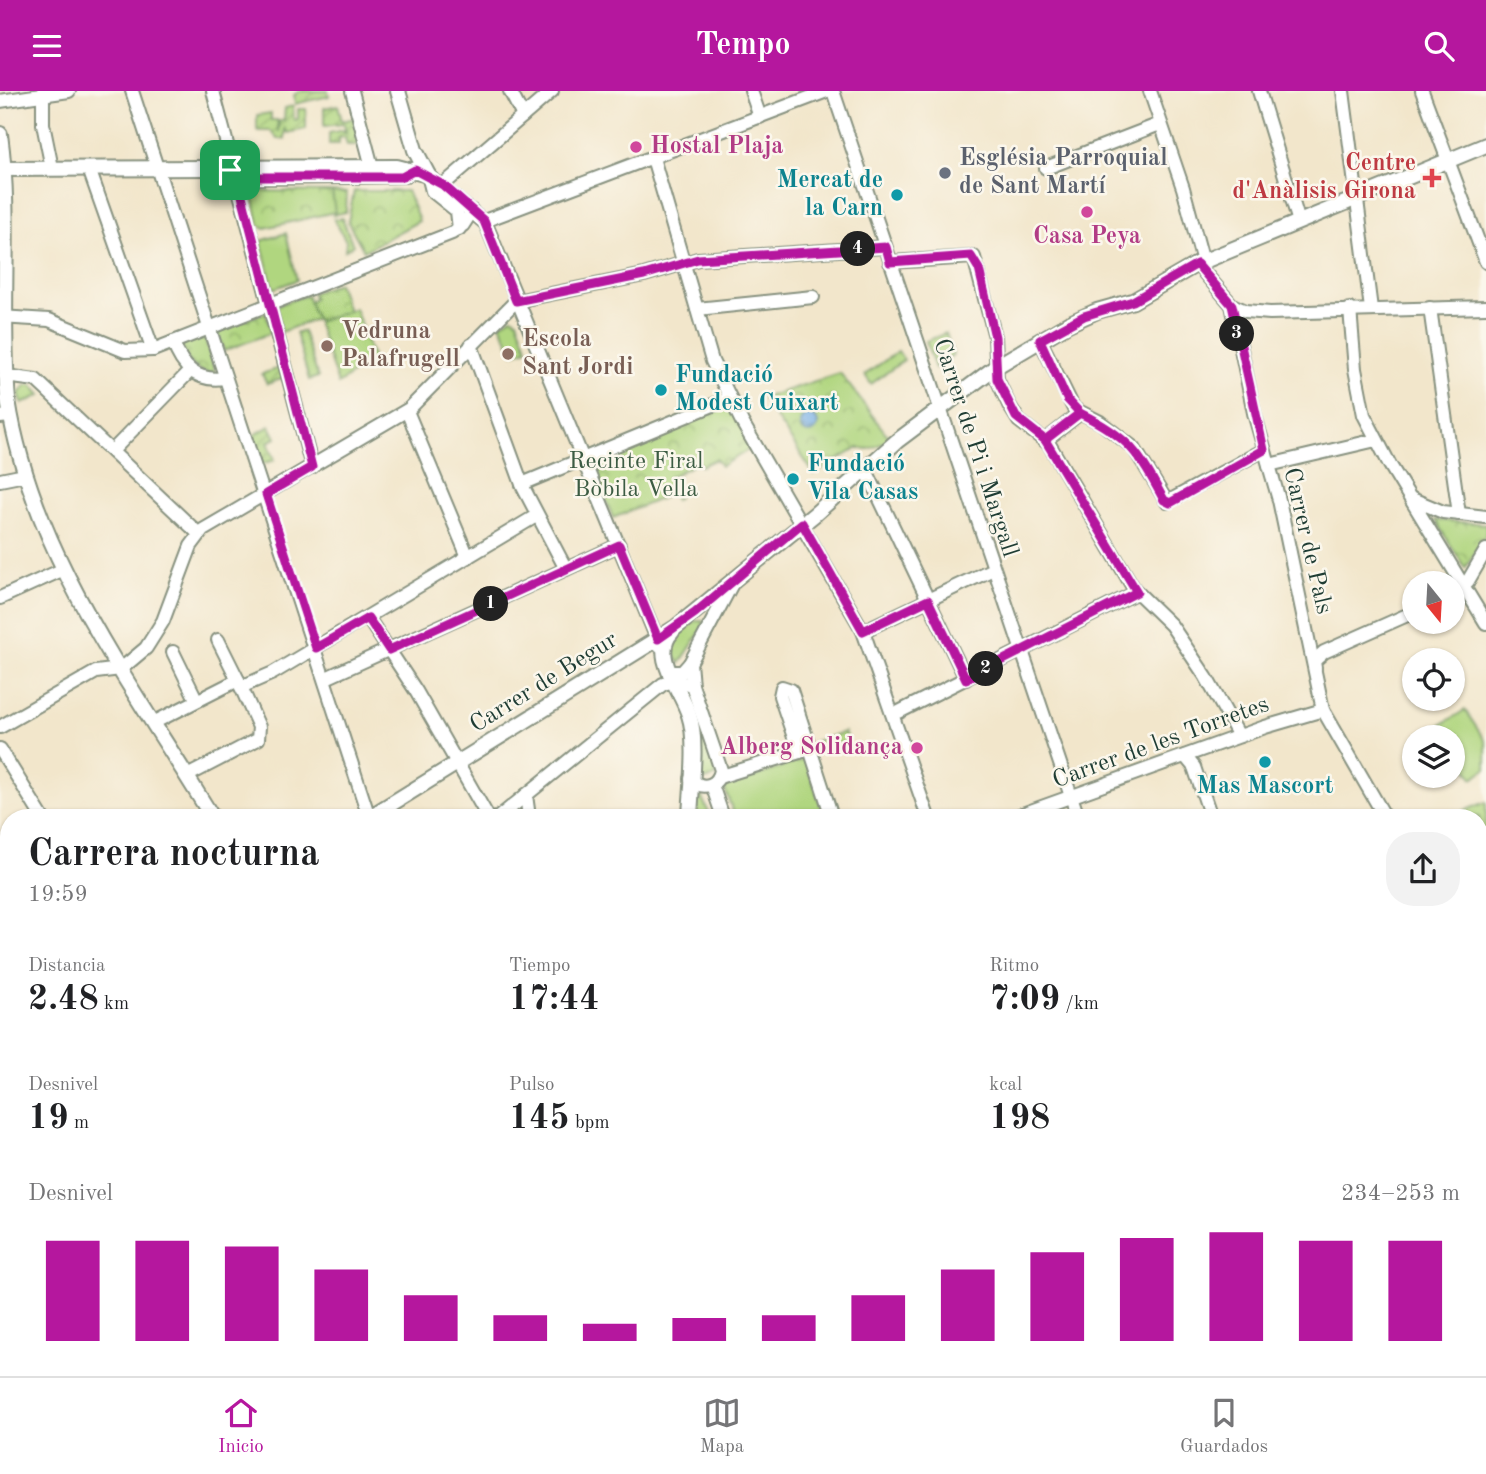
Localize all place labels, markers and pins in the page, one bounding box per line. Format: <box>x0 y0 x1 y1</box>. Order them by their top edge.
place label: Hostal Plaja <box>650 135 784 159</box>
marker: Hostal Plaja <box>628 139 644 155</box>
pin <box>200 140 260 200</box>
place label: Església Parroquial de Sant Martí <box>959 147 1168 199</box>
place label: Centre d'Anàlisis Girona <box>1232 152 1416 204</box>
marker: Església Parroquial de Sant Martí <box>937 165 953 181</box>
marker: Centre d'Anàlisis Girona <box>1422 168 1442 188</box>
place label: Mercat de la Carn <box>777 169 883 221</box>
marker: Mercat de la Carn <box>889 187 905 203</box>
marker: Casa Peya <box>1079 204 1095 220</box>
place label: Casa Peya <box>1033 225 1141 249</box>
pin: 4 <box>840 231 876 267</box>
pin: 3 <box>1220 317 1254 351</box>
place label: Vedruna Palafrugell <box>341 320 460 372</box>
place label: Escola Sant Jordi <box>522 328 633 380</box>
marker: Vedruna Palafrugell <box>319 338 335 354</box>
marker: Escola Sant Jordi <box>500 346 516 362</box>
place label: Fundació Modest Cuixart <box>675 364 839 416</box>
marker: Fundació Modest Cuixart <box>653 382 669 398</box>
place label: Fundació Vila Casas <box>807 453 918 505</box>
marker: Fundació Vila Casas <box>785 471 801 487</box>
pin: 1 <box>474 587 508 621</box>
pin: 2 <box>968 651 1004 687</box>
place label: Alberg Solidança <box>720 736 903 760</box>
marker: Alberg Solidança <box>909 740 925 756</box>
marker: Mas Mascort <box>1257 754 1273 770</box>
place label: Mas Mascort <box>1197 775 1334 799</box>

